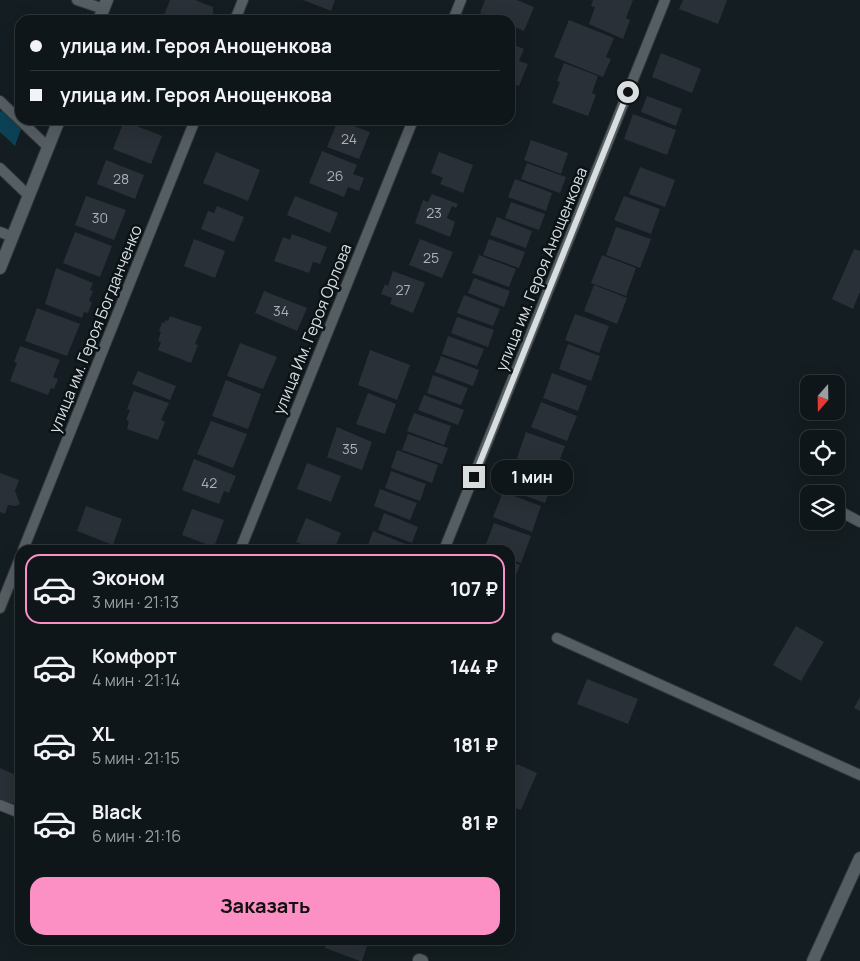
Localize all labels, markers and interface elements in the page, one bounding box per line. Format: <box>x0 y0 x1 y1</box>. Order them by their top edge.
text: улица им. Героя Анощенкова <box>60 33 332 59</box>
route start <box>617 81 639 103</box>
text: улица им. Героя Анощенкова <box>60 82 332 108</box>
house number: 24 <box>341 129 357 148</box>
street label: улица им. Героя Анощенкова <box>490 164 592 374</box>
house number: 26 <box>327 166 343 185</box>
house number: 28 <box>113 169 129 188</box>
house number: 23 <box>426 203 442 222</box>
house number: 30 <box>92 208 108 227</box>
street label: улица им. Героя Богданченко <box>43 222 147 436</box>
street label: улица Им. Героя Орлова <box>268 240 356 418</box>
house number: 25 <box>423 248 439 267</box>
house number: 27 <box>395 280 411 299</box>
house number: 34 <box>273 301 289 320</box>
north arrow <box>800 375 845 420</box>
map controls <box>800 375 845 530</box>
button: locate <box>800 430 845 475</box>
house number: 35 <box>342 439 358 458</box>
callout: 1 мин <box>492 460 574 494</box>
route end <box>463 466 485 488</box>
text: 1 мин <box>511 466 553 488</box>
house number: 42 <box>201 473 217 492</box>
button: layers <box>800 485 845 530</box>
text: Эконом <box>92 565 165 591</box>
icon: car <box>32 567 77 612</box>
text: 107 ₽ <box>450 576 498 602</box>
text: 3 мин · 21:13 <box>92 591 179 613</box>
text: Комфорт <box>92 643 177 669</box>
icon: car <box>32 645 77 690</box>
text: 144 ₽ <box>450 654 498 680</box>
text: 4 мин · 21:14 <box>92 669 180 691</box>
text: XL <box>92 721 115 747</box>
icon: car <box>32 723 77 768</box>
text: 181 ₽ <box>453 732 498 758</box>
text: 5 мин · 21:15 <box>92 747 180 769</box>
text: Black <box>92 799 141 825</box>
icon: car <box>32 801 77 846</box>
text: 81 ₽ <box>461 810 498 836</box>
text: 6 мин · 21:16 <box>92 825 181 847</box>
button: Заказать <box>30 877 500 935</box>

